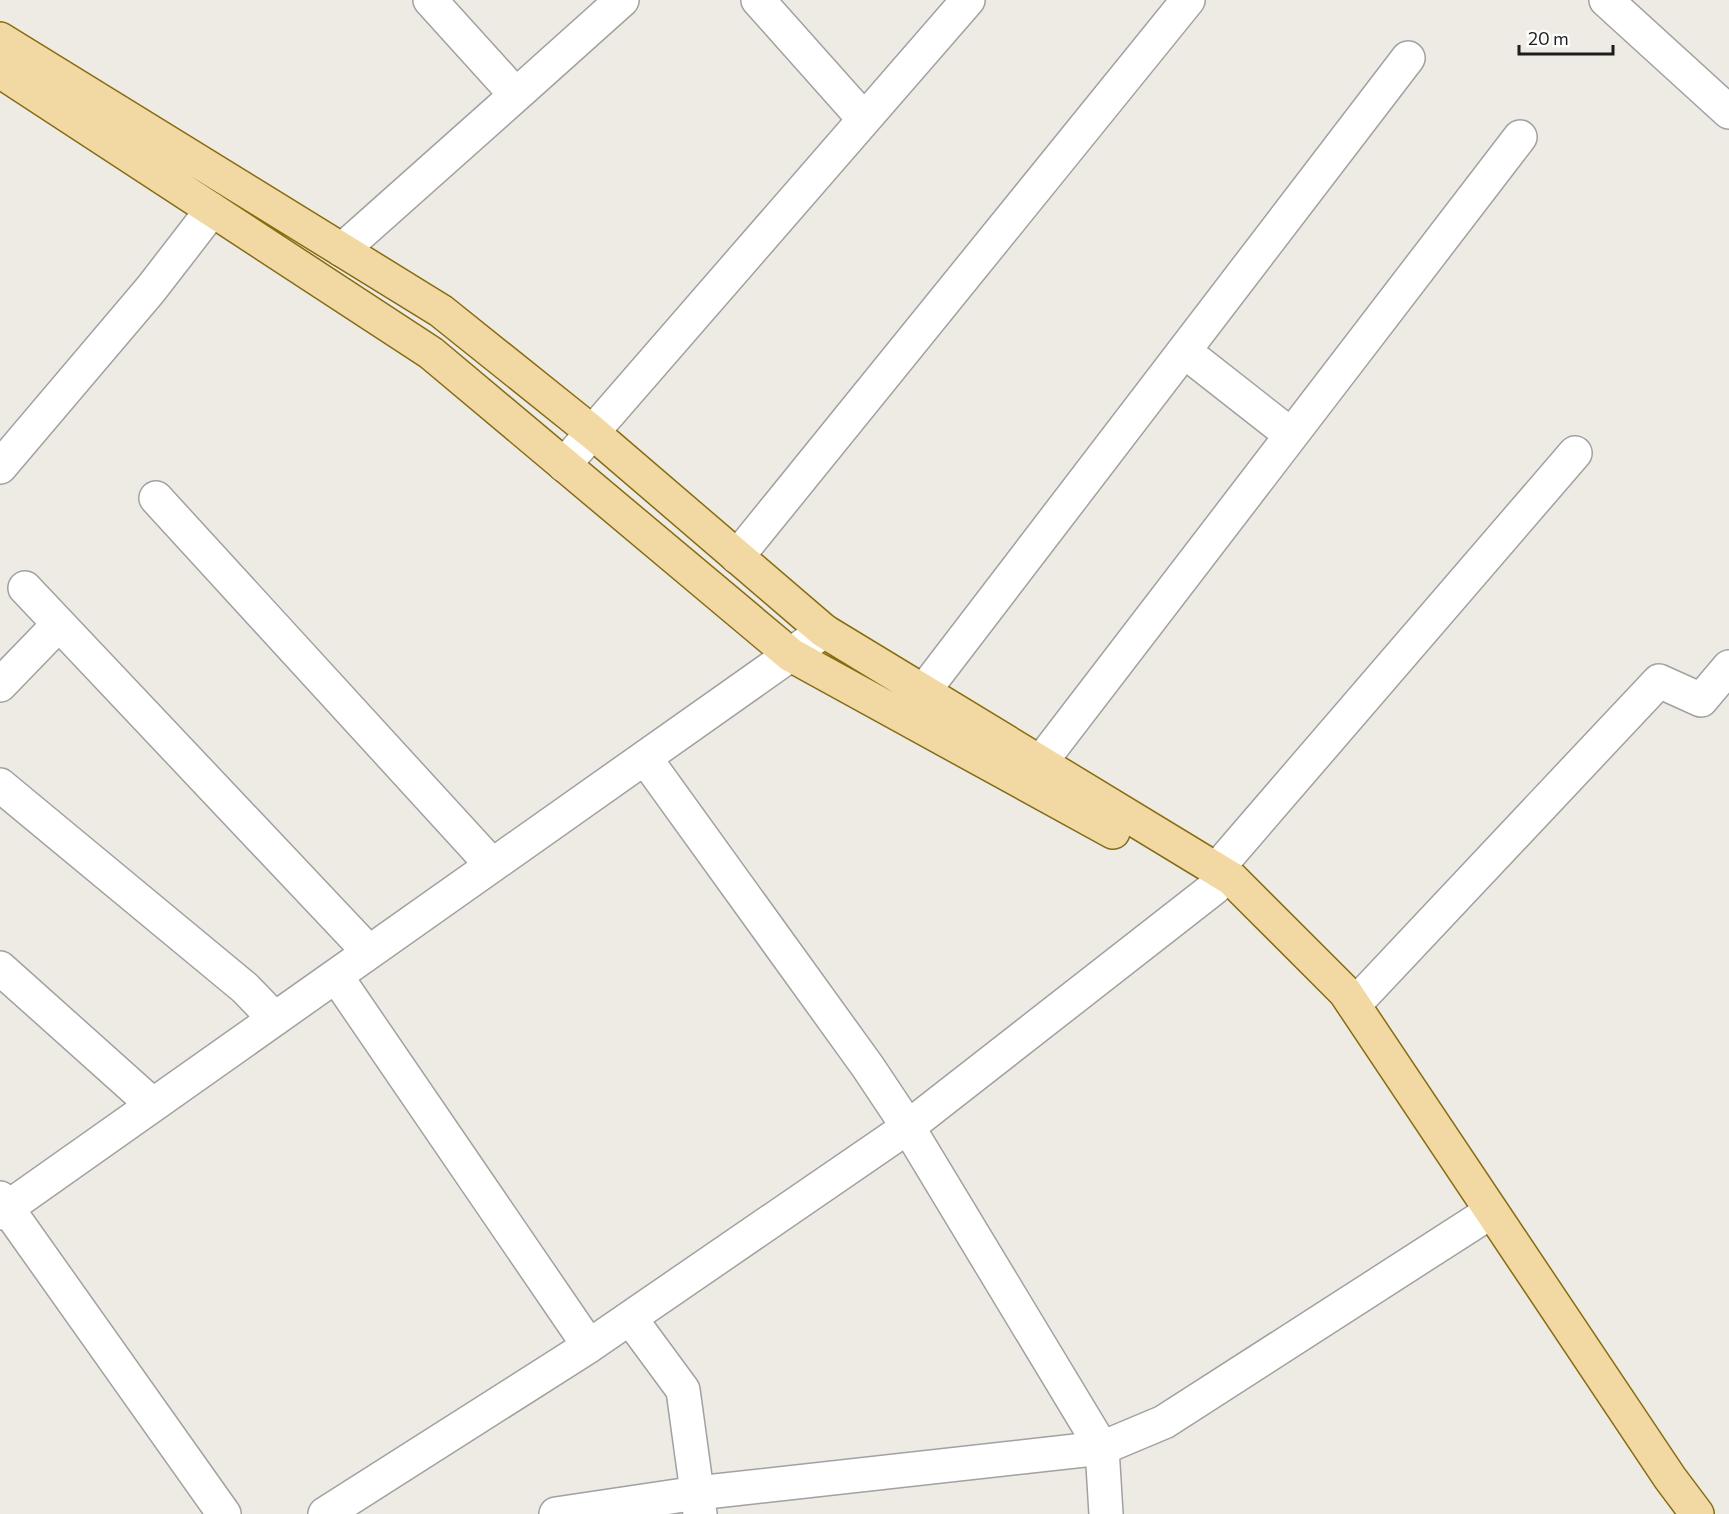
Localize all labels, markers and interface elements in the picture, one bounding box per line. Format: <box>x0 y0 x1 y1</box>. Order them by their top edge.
scale bar <box>1519 18 1614 56</box>
text: 20 m <box>1528 27 1569 49</box>

